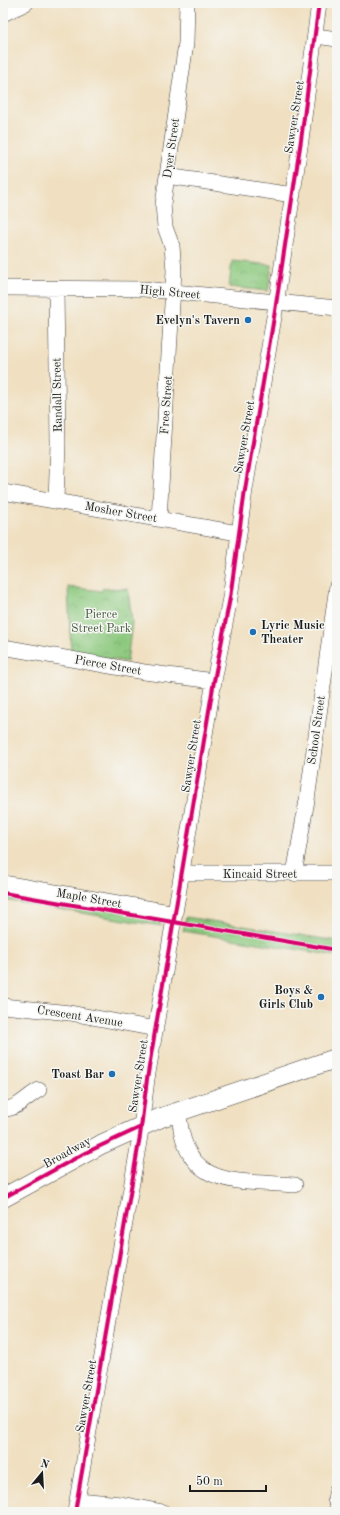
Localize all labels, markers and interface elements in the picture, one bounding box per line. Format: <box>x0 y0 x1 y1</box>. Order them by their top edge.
street label: Sawyer Street <box>283 80 307 155</box>
street label: Dyer Street <box>162 117 182 179</box>
street label: High Street <box>139 284 201 302</box>
place label: Evelyn's Tavern <box>156 315 240 327</box>
marker: Evelyn's Tavern <box>243 315 253 325</box>
street label: Randall Street <box>51 357 65 433</box>
street label: Free Street <box>159 375 175 435</box>
street label: Sawyer Street <box>233 400 257 475</box>
street label: Mosher Street <box>84 501 158 525</box>
park label: Pierce Street Park <box>71 609 131 635</box>
place label: Lyric Music Theater <box>261 620 325 646</box>
marker: Lyric Music Theater <box>248 627 258 637</box>
street label: Pierce Street <box>73 654 142 678</box>
street label: School Street <box>306 695 328 765</box>
street label: Sawyer Street <box>180 719 204 794</box>
street label: Kincaid Street <box>223 869 297 881</box>
street label: Maple Street <box>55 887 122 911</box>
place label: Boys & Girls Club <box>259 985 313 1011</box>
marker: Boys & Girls Club <box>316 992 326 1002</box>
street label: Crescent Avenue <box>36 1004 124 1030</box>
street label: Sawyer Street <box>127 1039 151 1114</box>
place label: Toast Bar <box>51 1069 104 1081</box>
marker: Toast Bar <box>107 1069 117 1079</box>
street label: Broadway <box>42 1135 94 1171</box>
street label: Sawyer Street <box>75 1359 99 1434</box>
north arrow <box>22 1453 62 1493</box>
text: N <box>39 1458 51 1472</box>
scale bar <box>190 1467 266 1493</box>
text: 50 m <box>196 1475 223 1488</box>

